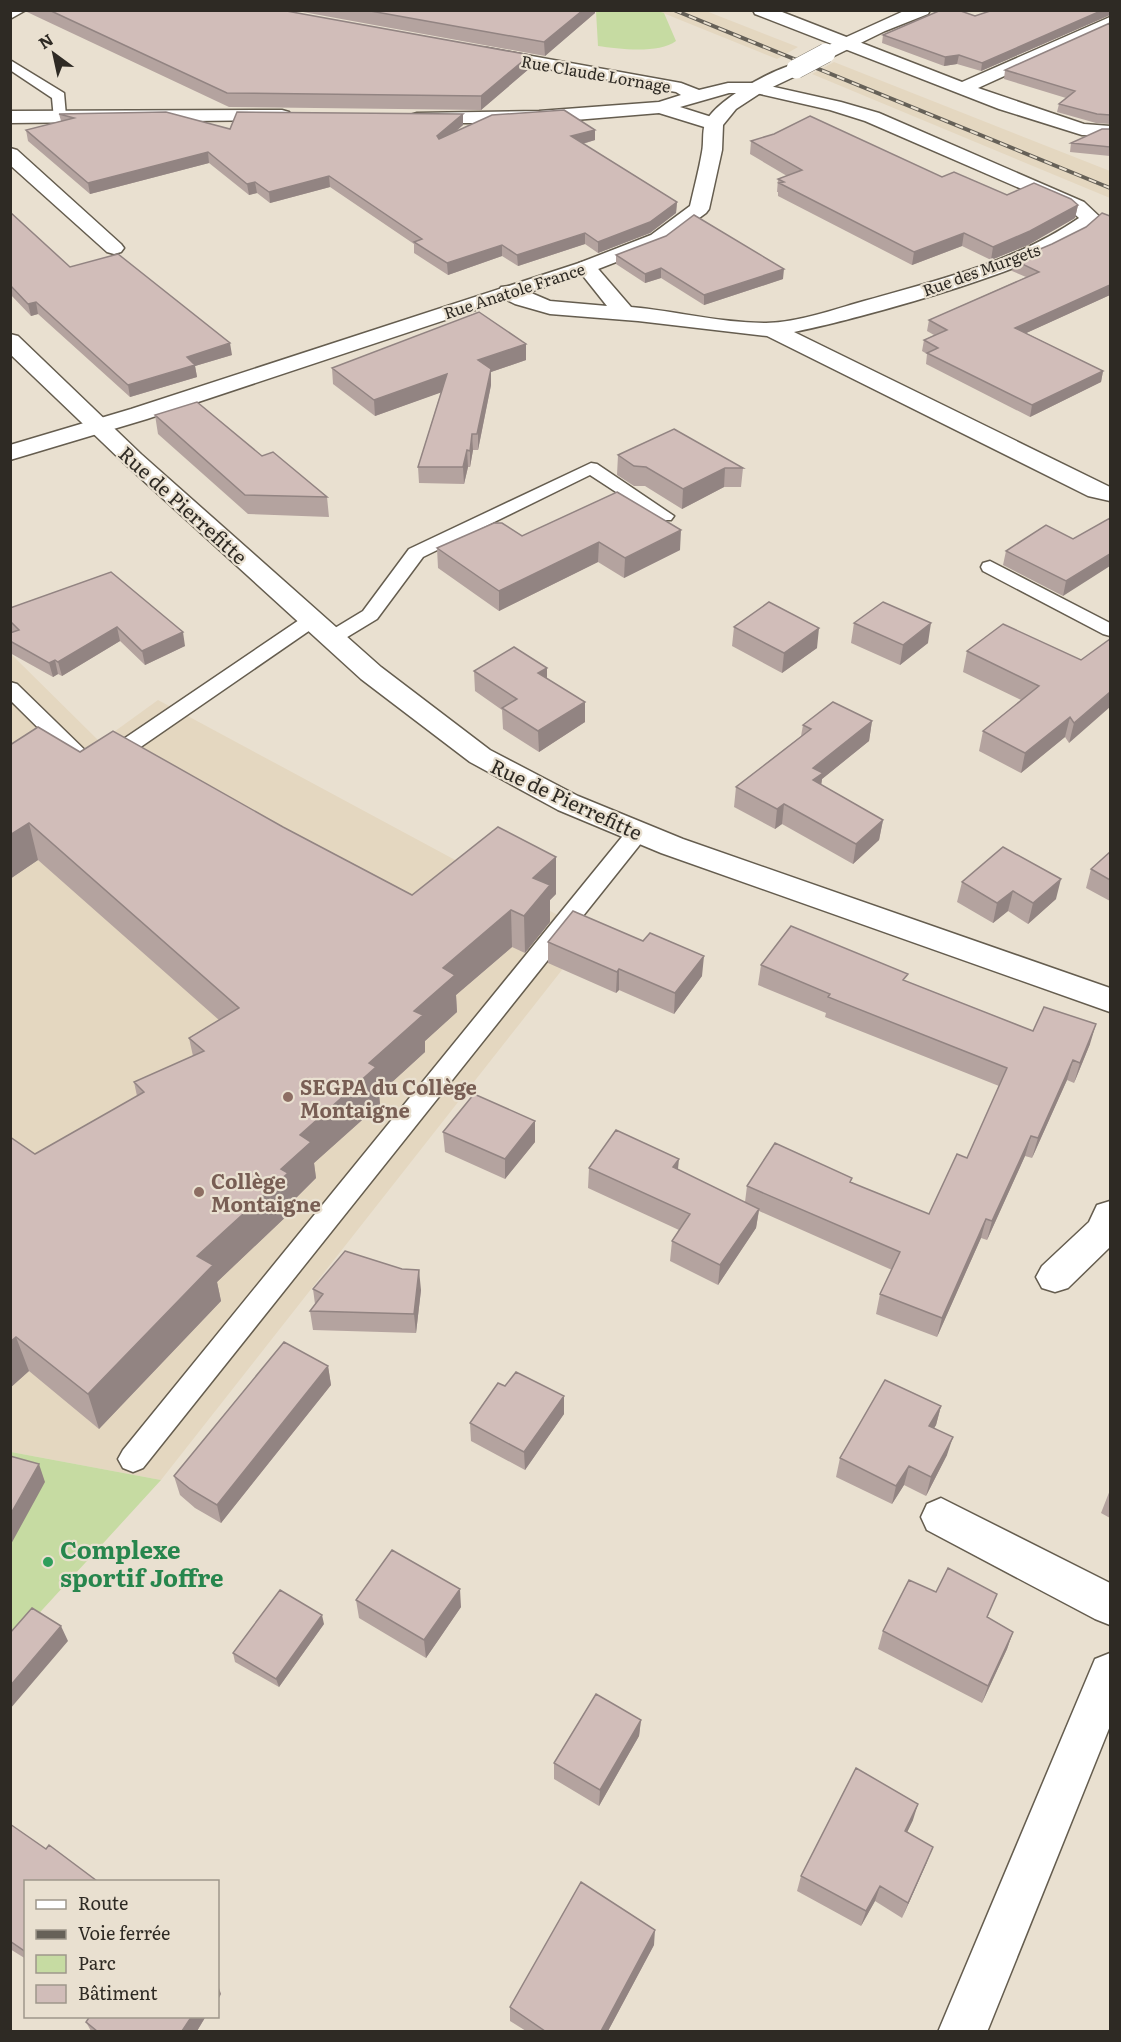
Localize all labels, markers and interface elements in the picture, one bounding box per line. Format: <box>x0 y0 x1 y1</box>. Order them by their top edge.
north arrow <box>24 24 84 84</box>
text: N <box>33 27 57 54</box>
street label: Rue Claude Lornage <box>519 48 673 98</box>
street label: Rue des Murgets <box>919 237 1043 301</box>
street label: Rue Anatole France <box>440 256 588 324</box>
street label: Rue de Pierrefitte <box>113 438 255 570</box>
street label: Rue de Pierrefitte <box>486 750 648 846</box>
place label: SEGPA du Collège Montaigne <box>300 1071 477 1124</box>
marker: SEGPA du Collège Montaigne <box>281 1090 295 1104</box>
place label: Collège Montaigne <box>211 1165 321 1218</box>
marker: Collège Montaigne <box>192 1185 206 1199</box>
place label: Complexe sportif Joffre <box>60 1531 224 1594</box>
marker: Complexe sportif Joffre <box>41 1555 55 1569</box>
legend <box>24 1880 219 2018</box>
text: Route <box>78 1889 128 1916</box>
text: Voie ferrée <box>78 1919 170 1946</box>
text: Parc <box>78 1949 116 1976</box>
text: Bâtiment <box>78 1979 158 2006</box>

